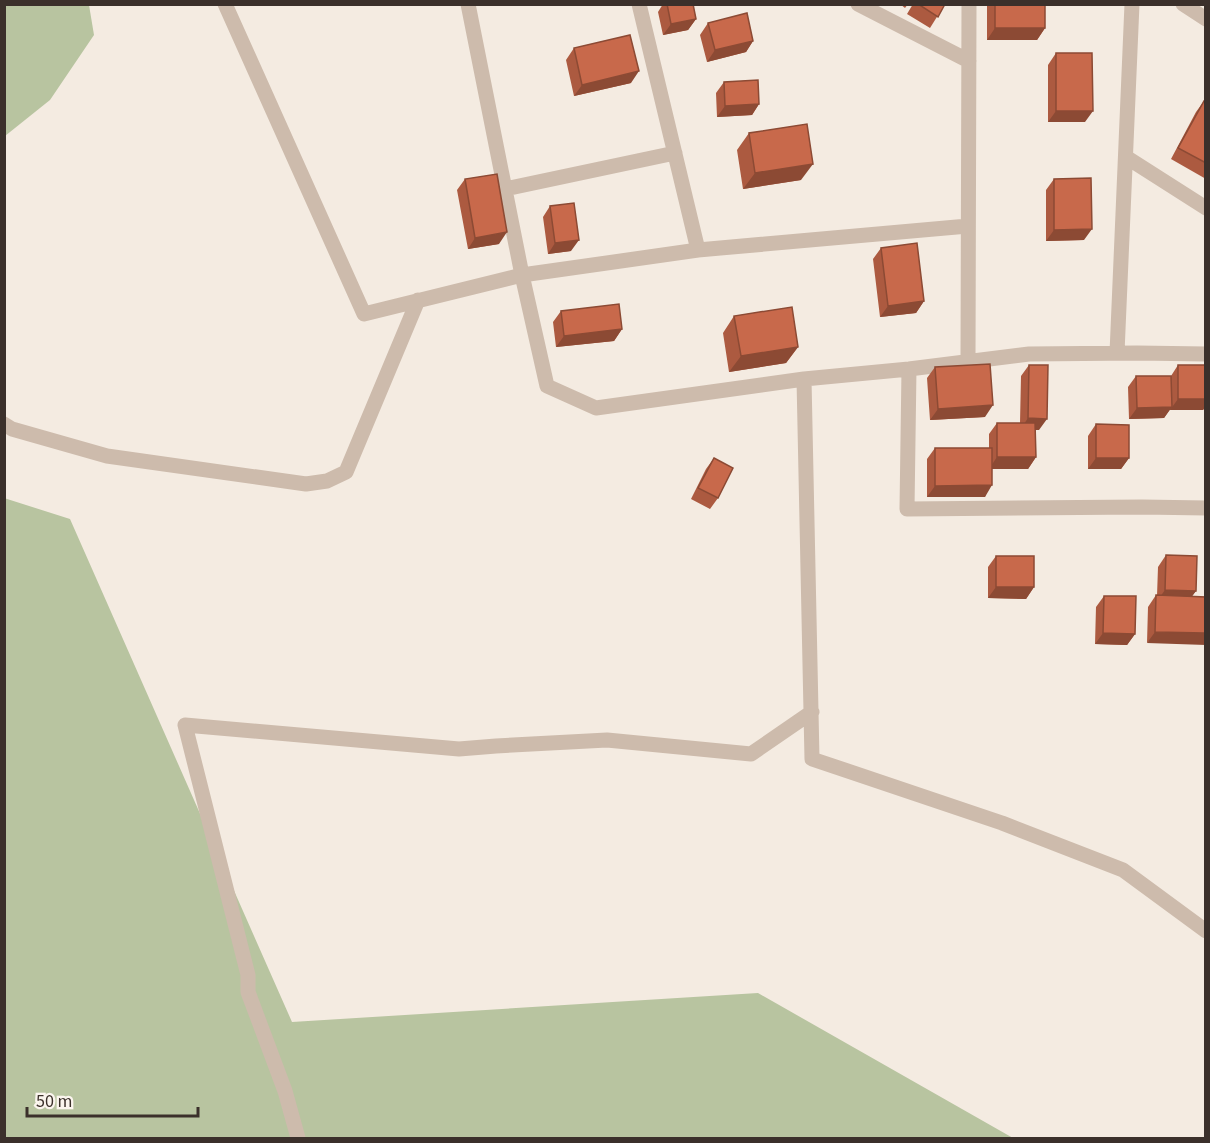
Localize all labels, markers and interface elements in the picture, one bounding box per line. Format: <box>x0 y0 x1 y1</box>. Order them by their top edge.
scale bar <box>27 1080 198 1118</box>
text: 50 m <box>36 1089 72 1114</box>

